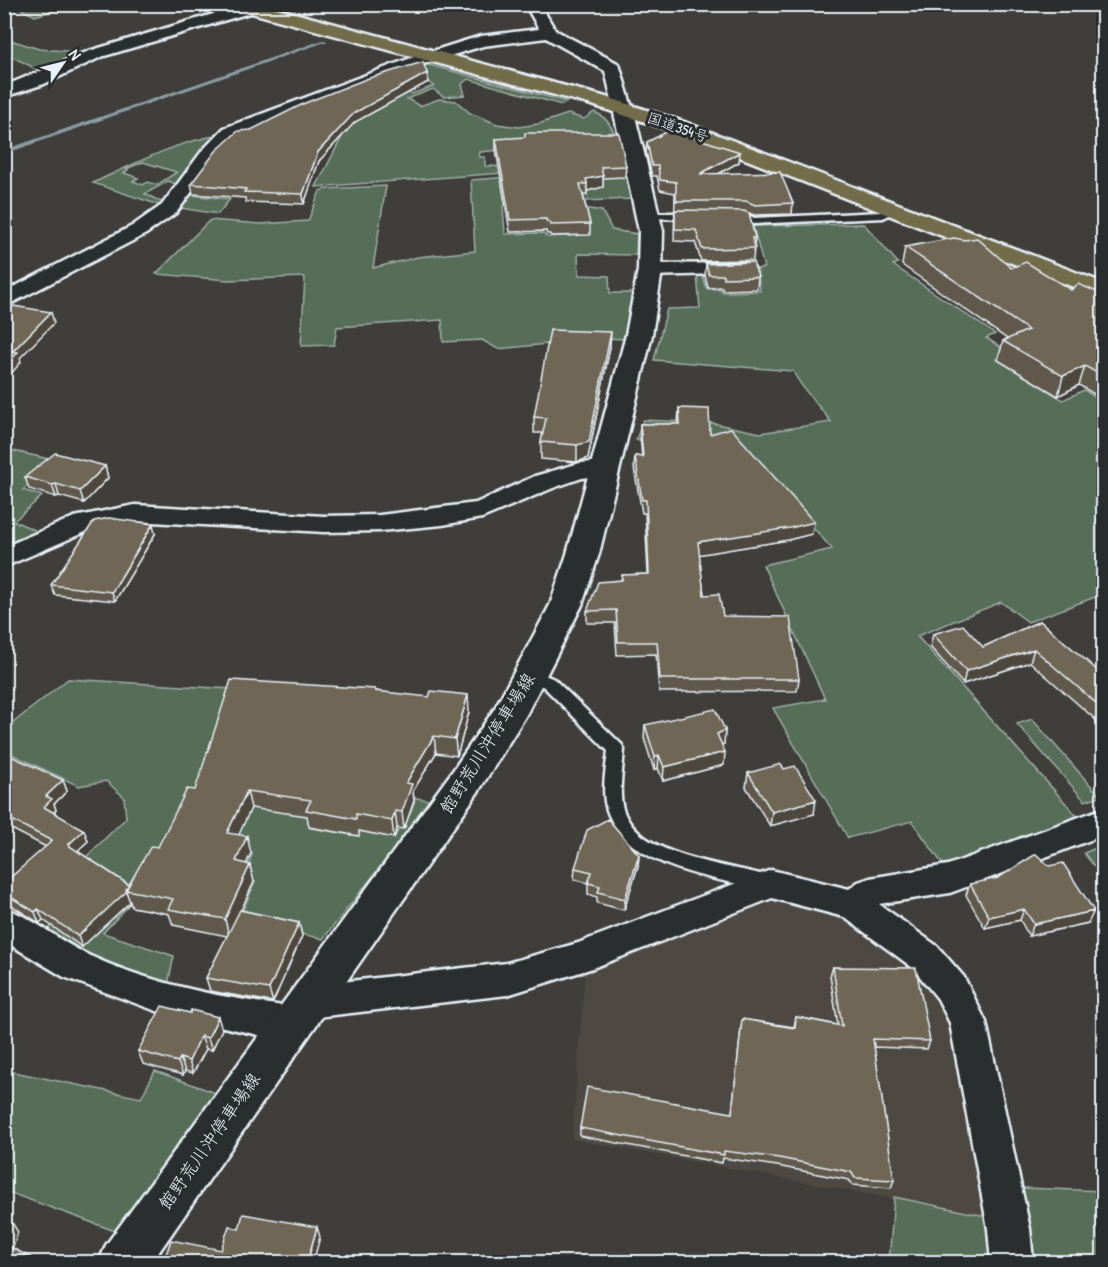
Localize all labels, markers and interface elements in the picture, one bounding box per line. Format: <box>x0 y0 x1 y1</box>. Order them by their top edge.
north arrow <box>33 33 93 93</box>
text: N <box>64 45 87 65</box>
street label: 国道354号 <box>644 107 712 147</box>
street label: 館野荒川沖停車場線 <box>433 668 541 818</box>
street label: 館野荒川沖停車場線 <box>152 1067 266 1215</box>

